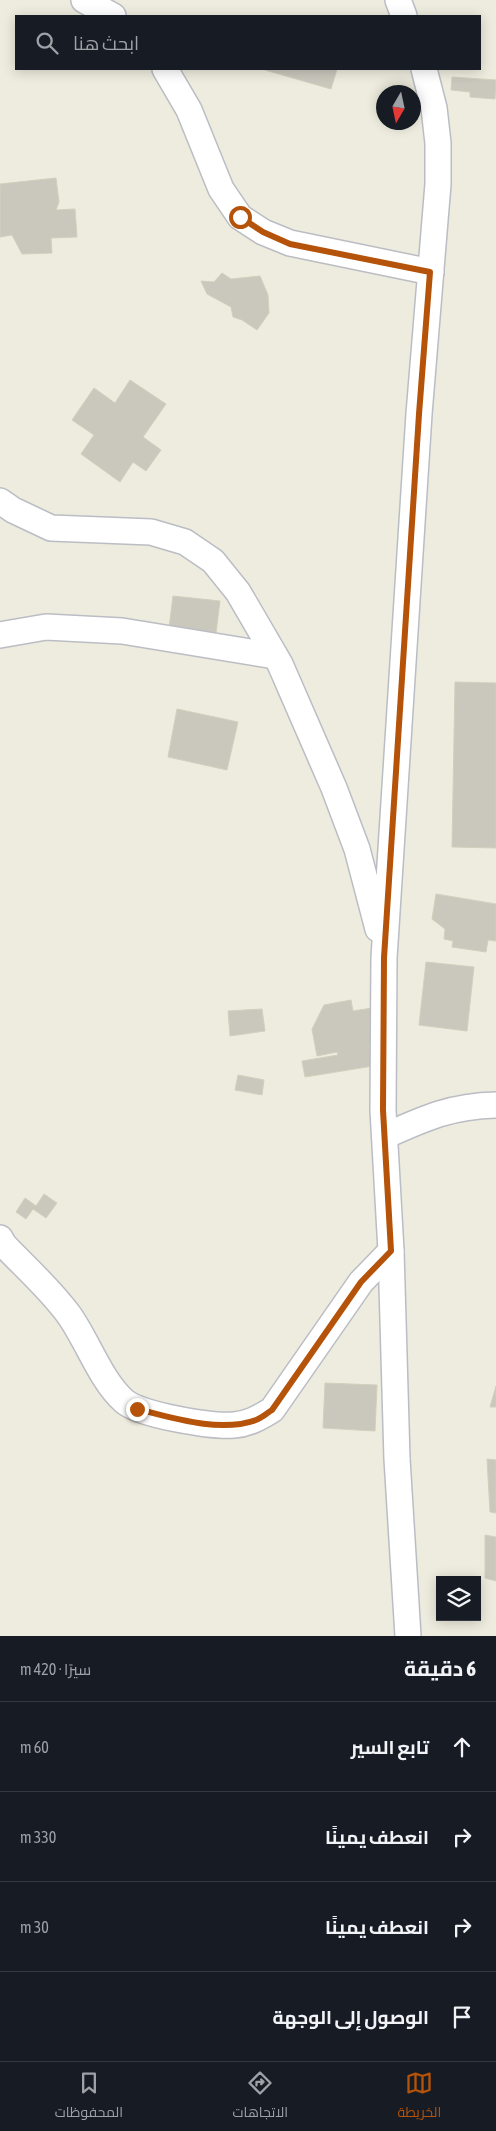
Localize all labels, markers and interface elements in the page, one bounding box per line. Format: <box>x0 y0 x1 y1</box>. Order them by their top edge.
search box <box>15 15 481 70</box>
icon: search <box>33 29 61 57</box>
text: ابحث هنا <box>73 32 139 54</box>
north arrow <box>376 85 421 130</box>
route start <box>229 206 252 229</box>
route end <box>126 1398 149 1421</box>
map controls <box>436 1576 481 1621</box>
button: layers <box>436 1576 481 1621</box>
text: 6 دقيقة <box>404 1656 476 1680</box>
text: سيرًا · 420 m <box>20 1660 91 1678</box>
icon: ahead <box>448 1733 476 1761</box>
text: تابع السير <box>351 1736 429 1758</box>
text: 60 m <box>20 1738 49 1756</box>
icon: right <box>448 1823 476 1851</box>
text: انعطف يمينًا <box>325 1826 429 1848</box>
text: 330 m <box>20 1828 56 1846</box>
icon: right <box>448 1913 476 1941</box>
text: انعطف يمينًا <box>325 1916 429 1938</box>
text: 30 m <box>20 1918 49 1936</box>
icon: arrive <box>448 2003 476 2031</box>
text: الوصول إلى الوجهة <box>272 2006 429 2028</box>
tab: المحفوظات <box>55 2069 123 2125</box>
tab: الاتجاهات <box>233 2069 288 2125</box>
tab: الخريطة <box>398 2069 441 2125</box>

